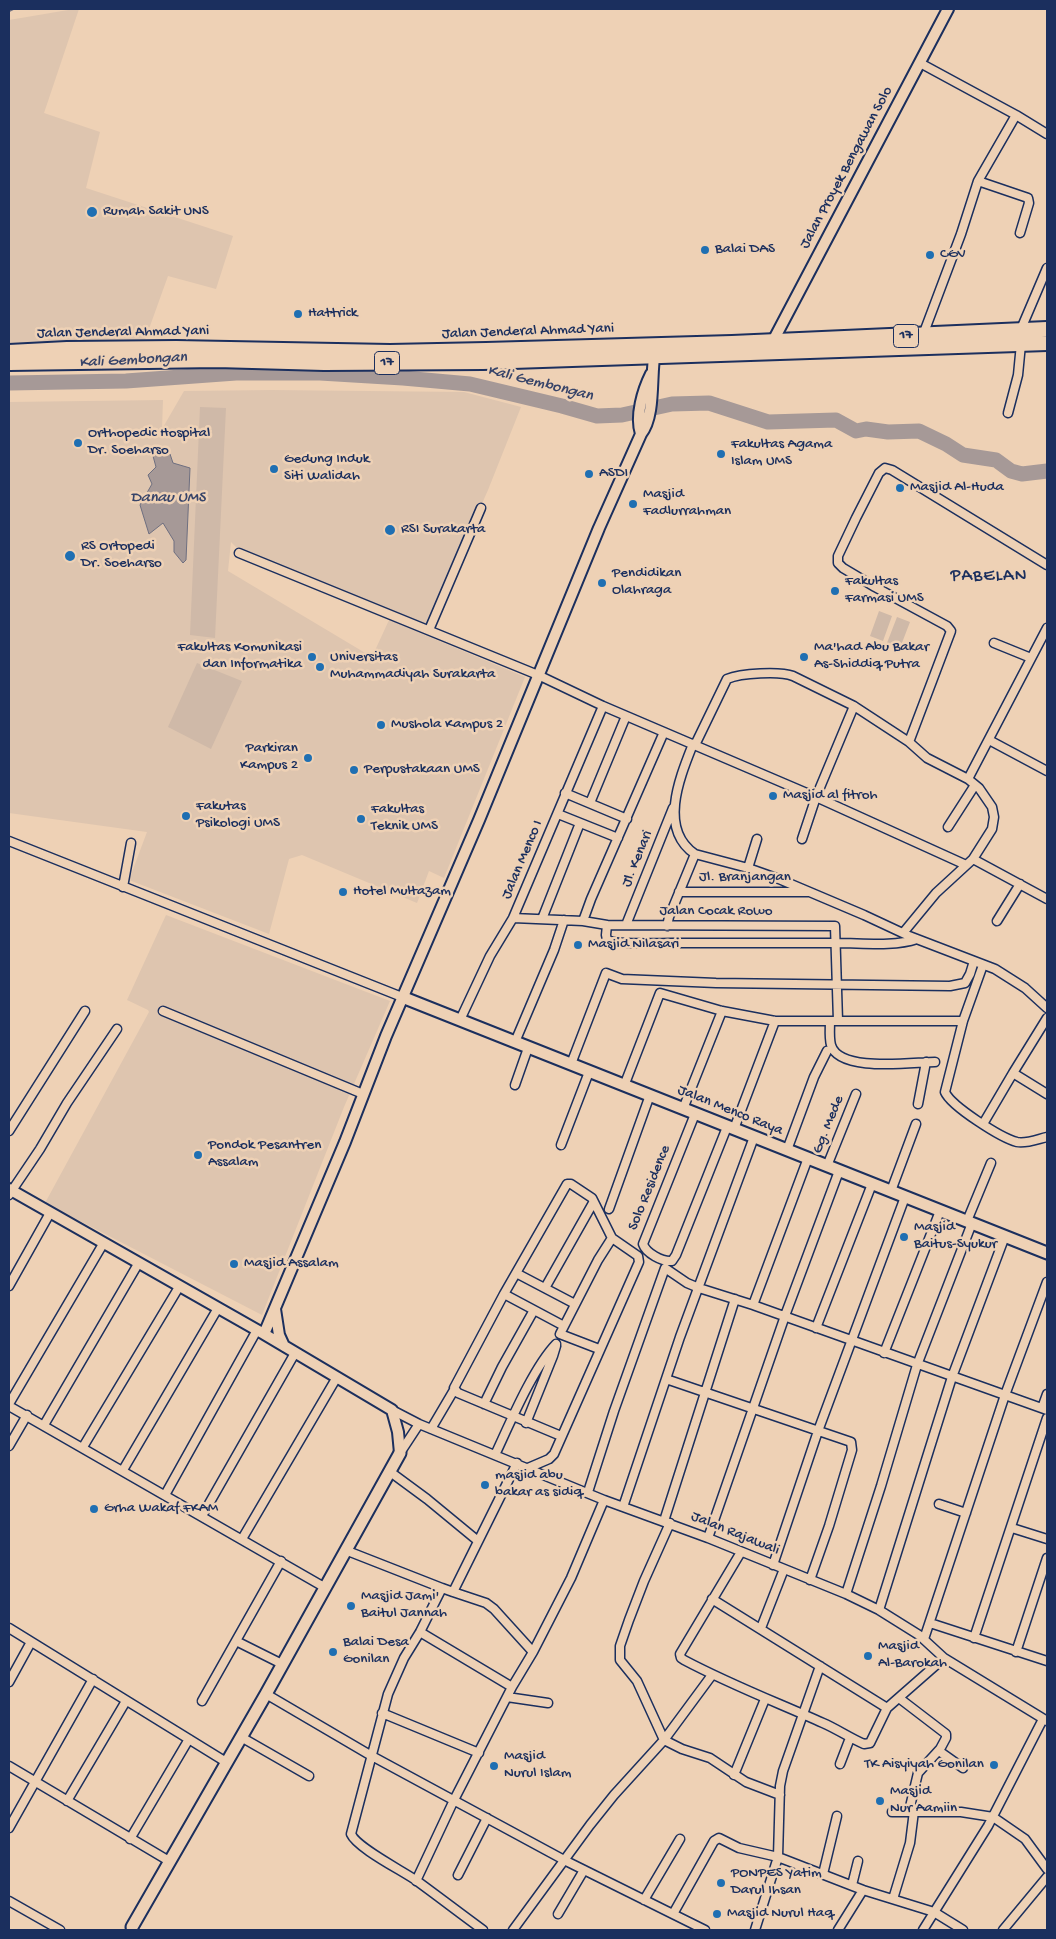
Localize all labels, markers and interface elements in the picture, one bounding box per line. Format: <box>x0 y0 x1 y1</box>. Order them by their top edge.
street label: Jalan Proyek Bengawan Solo <box>797 84 897 252</box>
place label: Rumah Sakit UNS <box>103 203 209 221</box>
marker: Rumah Sakit UNS <box>85 205 99 219</box>
place label: Balai DAS <box>715 241 775 259</box>
marker: Balai DAS <box>699 244 711 256</box>
place label: CGV <box>940 246 966 264</box>
marker: CGV <box>924 249 936 261</box>
place label: Hattrick <box>308 305 357 323</box>
marker: Hattrick <box>292 308 304 320</box>
street label: Jalan Jenderal Ahmad Yani <box>442 320 614 344</box>
street label: Jalan Jenderal Ahmad Yani <box>37 322 209 344</box>
road number: 17 <box>894 324 918 348</box>
water label: Kali Gembongan <box>79 349 187 373</box>
road number: 17 <box>374 352 400 374</box>
water label: Kali Gembongan <box>485 362 595 406</box>
place label: Orthopedic Hospital Dr. Soeharso <box>88 425 210 460</box>
place label: Fakultas Agama Islam UMS <box>731 436 832 471</box>
marker: Orthopedic Hospital Dr. Soeharso <box>72 437 84 449</box>
marker: Fakultas Agama Islam UMS <box>715 448 727 460</box>
place label: Gedung Induk Siti Walidah <box>284 451 369 486</box>
marker: Gedung Induk Siti Walidah <box>268 463 280 475</box>
place label: ASDI <box>599 465 628 483</box>
marker: ASDI <box>583 468 595 480</box>
place label: Masjid Al-Huda <box>910 479 1004 497</box>
marker: Masjid Al-Huda <box>894 482 906 494</box>
place label: Masjid Fadlurrahman <box>643 486 731 521</box>
water label: Danau UMS <box>131 489 205 509</box>
marker: Masjid Fadlurrahman <box>627 498 639 510</box>
place label: RSI Surakarta <box>401 521 485 539</box>
marker: RSI Surakarta <box>383 523 397 537</box>
place label: RS Ortopedi Dr. Soeharso <box>81 538 162 573</box>
marker: RS Ortopedi Dr. Soeharso <box>63 549 77 563</box>
place label: Pendidikan Olahraga <box>612 565 681 600</box>
district label: PABELAN <box>950 566 1028 588</box>
place label: Fakultas Farmasi UMS <box>845 573 924 608</box>
marker: Pendidikan Olahraga <box>596 577 608 589</box>
marker: Fakultas Farmasi UMS <box>829 585 841 597</box>
place label: Fakultas Komunikasi dan Informatika <box>178 639 302 674</box>
place label: Ma'had Abu Bakar As-Shiddiq Putra <box>814 639 929 674</box>
place label: Universitas Muhammadiyah Surakarta <box>330 649 495 684</box>
marker: Fakultas Komunikasi dan Informatika <box>306 651 318 663</box>
marker: Ma'had Abu Bakar As-Shiddiq Putra <box>798 651 810 663</box>
marker: Universitas Muhammadiyah Surakarta <box>314 661 326 673</box>
place label: Mushola Kampus 2 <box>391 716 503 734</box>
marker: Mushola Kampus 2 <box>375 719 387 731</box>
place label: Parkiran Kampus 2 <box>240 740 298 775</box>
marker: Parkiran Kampus 2 <box>302 752 314 764</box>
place label: Perpustakaan UMS <box>364 761 480 779</box>
marker: Perpustakaan UMS <box>348 764 360 776</box>
place label: Masjid al fitroh <box>783 787 878 805</box>
marker: Masjid al fitroh <box>767 790 779 802</box>
place label: Fakutas Psikologi UMS <box>196 798 280 833</box>
place label: Fakultas Teknik UMS <box>371 801 438 836</box>
marker: Fakutas Psikologi UMS <box>180 810 192 822</box>
marker: Fakultas Teknik UMS <box>355 813 367 825</box>
street label: Jalan Menco I <box>498 818 548 902</box>
street label: Jl. Kenari <box>619 828 657 890</box>
street label: Jl. Branjangan <box>699 869 791 887</box>
place label: Hotel Multazam <box>353 883 451 901</box>
marker: Hotel Multazam <box>337 886 349 898</box>
street label: Jalan Cocak Rowo <box>659 903 773 921</box>
place label: Masjid Nilasari <box>588 936 679 954</box>
marker: Masjid Nilasari <box>572 939 584 951</box>
street label: Jalan Menco Raya <box>675 1082 785 1140</box>
street label: Gg. Mede <box>809 1093 849 1157</box>
place label: Pondok Pesantren Assalam <box>208 1137 321 1172</box>
street label: Solo Residence <box>625 1143 675 1233</box>
marker: Pondok Pesantren Assalam <box>192 1149 204 1161</box>
place label: Masjid Baitus-Syukur <box>914 1219 997 1254</box>
marker: Masjid Baitus-Syukur <box>898 1231 910 1243</box>
place label: Masjid Assalam <box>244 1255 339 1273</box>
marker: Masjid Assalam <box>228 1258 240 1270</box>
place label: masjid abu bakar as sidiq <box>495 1467 582 1502</box>
marker: masjid abu bakar as sidiq <box>479 1479 491 1491</box>
place label: Grha Wakaf FKAM <box>104 1500 218 1518</box>
marker: Grha Wakaf FKAM <box>88 1503 100 1515</box>
street label: Jalan Rajawali <box>688 1508 782 1560</box>
place label: Masjid Jami' Baitul Jannah <box>361 1588 447 1623</box>
marker: Masjid Jami' Baitul Jannah <box>345 1600 357 1612</box>
place label: Balai Desa Gonilan <box>343 1634 409 1669</box>
place label: Masjid Al-Barokah <box>878 1638 947 1673</box>
marker: Balai Desa Gonilan <box>327 1646 339 1658</box>
marker: Masjid Al-Barokah <box>862 1650 874 1662</box>
place label: Masjid Nurul Islam <box>504 1748 571 1783</box>
place label: TK Aisyiyah Gonilan <box>864 1756 984 1774</box>
marker: TK Aisyiyah Gonilan <box>988 1759 1000 1771</box>
marker: Masjid Nurul Islam <box>488 1760 500 1772</box>
place label: Masjid Nur Aamiin <box>890 1783 957 1818</box>
marker: Masjid Nur Aamiin <box>874 1795 886 1807</box>
place label: PONPES Yatim Darul Ihsan <box>731 1865 822 1900</box>
marker: PONPES Yatim Darul Ihsan <box>715 1877 727 1889</box>
place label: Masjid Nurul Haq <box>727 1905 833 1923</box>
marker: Masjid Nurul Haq <box>711 1908 723 1920</box>

